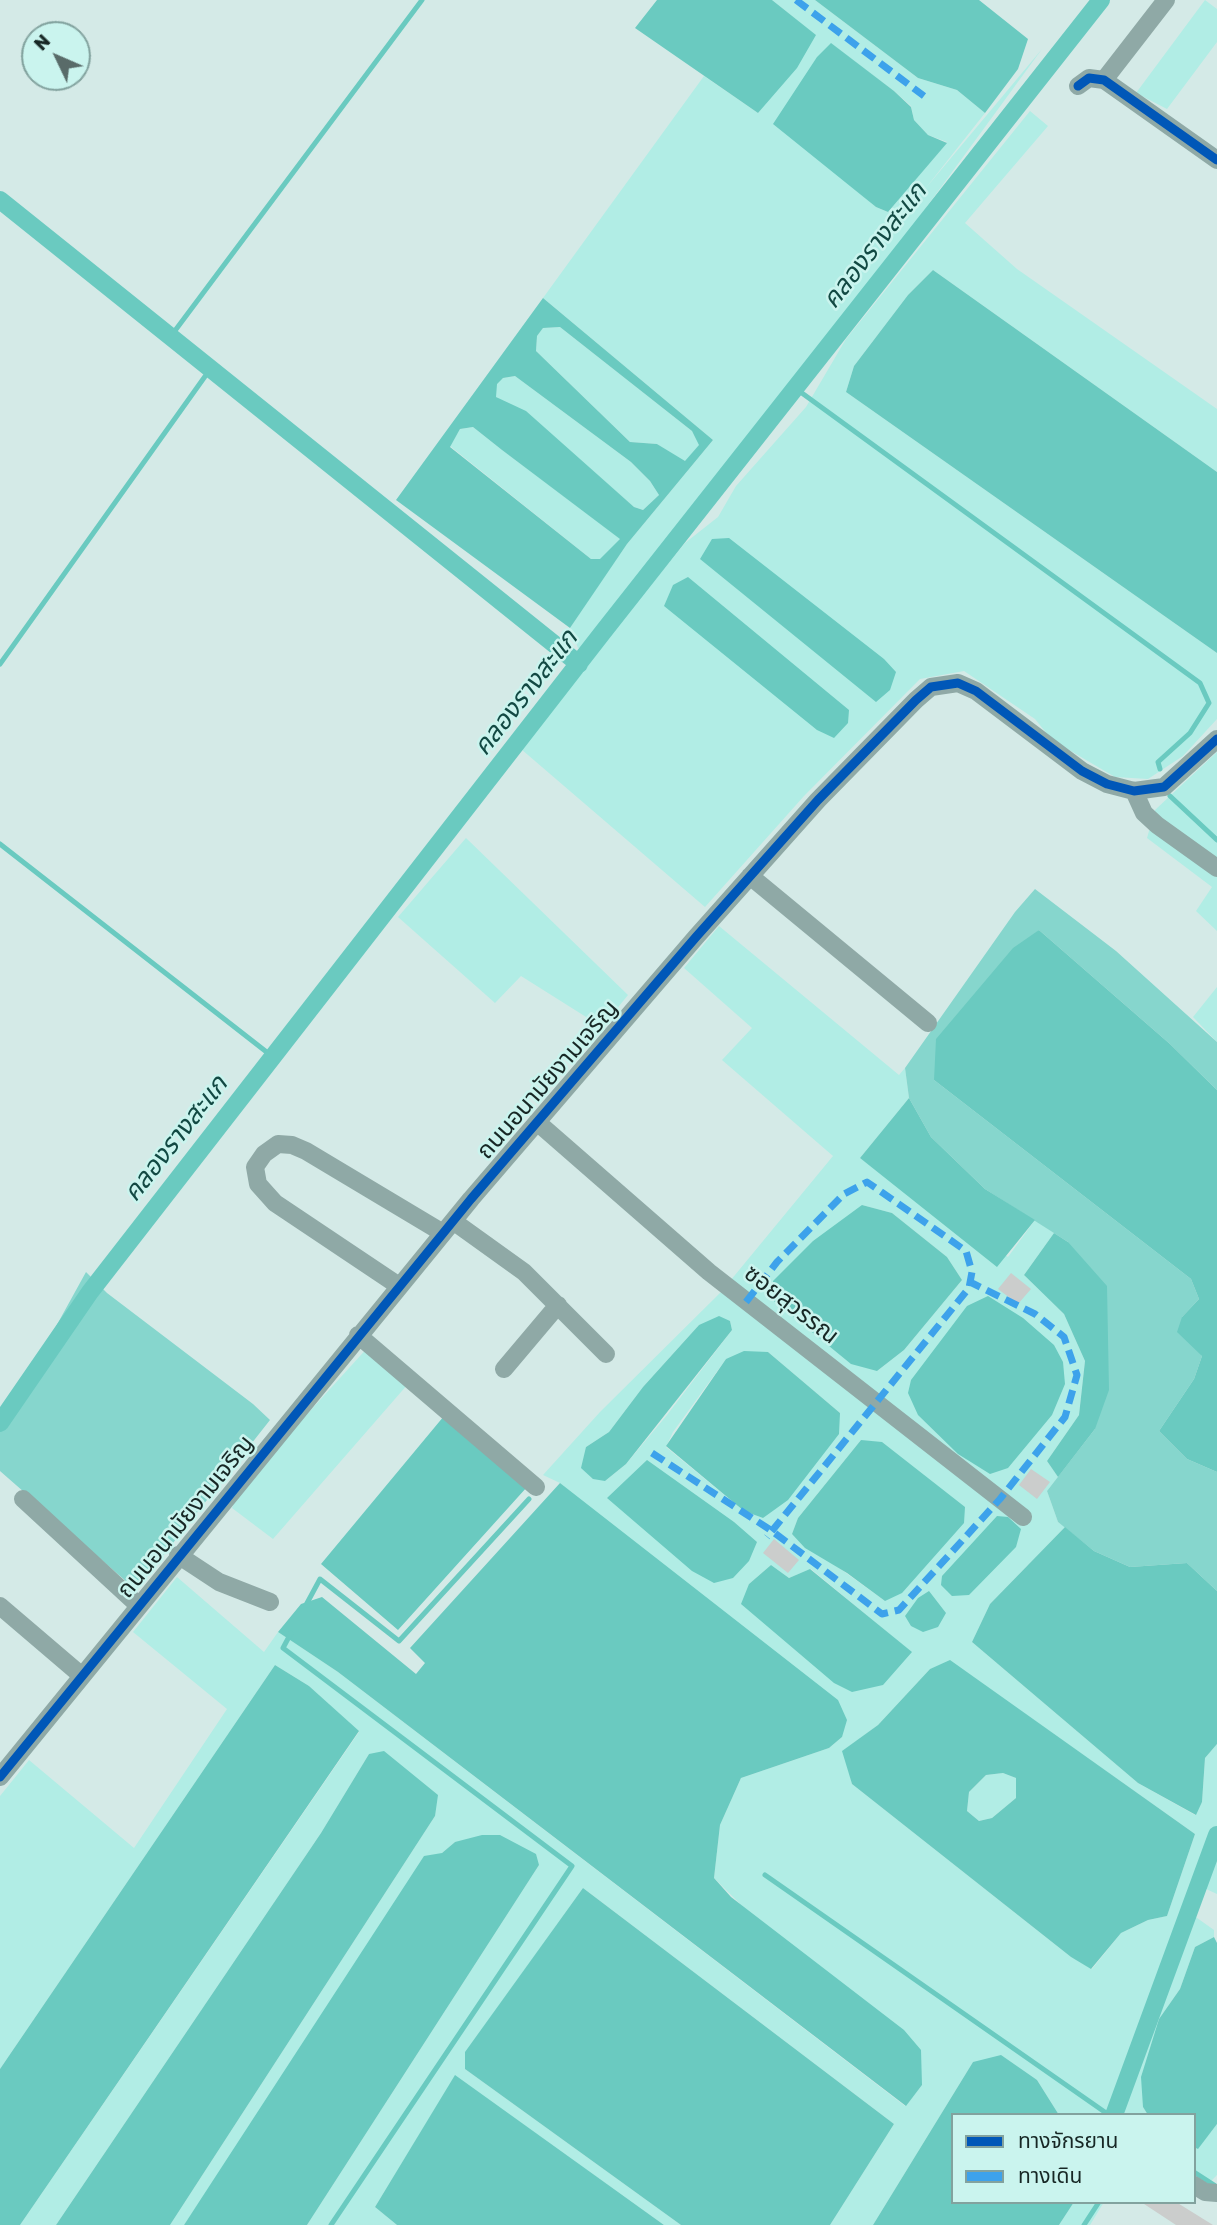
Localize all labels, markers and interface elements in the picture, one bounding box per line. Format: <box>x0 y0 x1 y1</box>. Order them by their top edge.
north arrow <box>21 21 91 91</box>
text: N <box>29 30 55 55</box>
water label: คลองรางสะแก <box>816 177 934 315</box>
water label: คลองรางสะแก <box>467 624 585 762</box>
street label: ถนนอนามัยงามเจริญ <box>471 995 625 1165</box>
water label: คลองรางสะแก <box>117 1070 235 1208</box>
street label: ซอยสุวรรณ <box>738 1259 844 1351</box>
street label: ถนนอนามัยงามเจริญ <box>112 1430 260 1604</box>
legend <box>951 2113 1196 2204</box>
text: ทางจักรยาน <box>1018 2128 1119 2153</box>
text: ทางเดิน <box>1018 2163 1082 2188</box>

